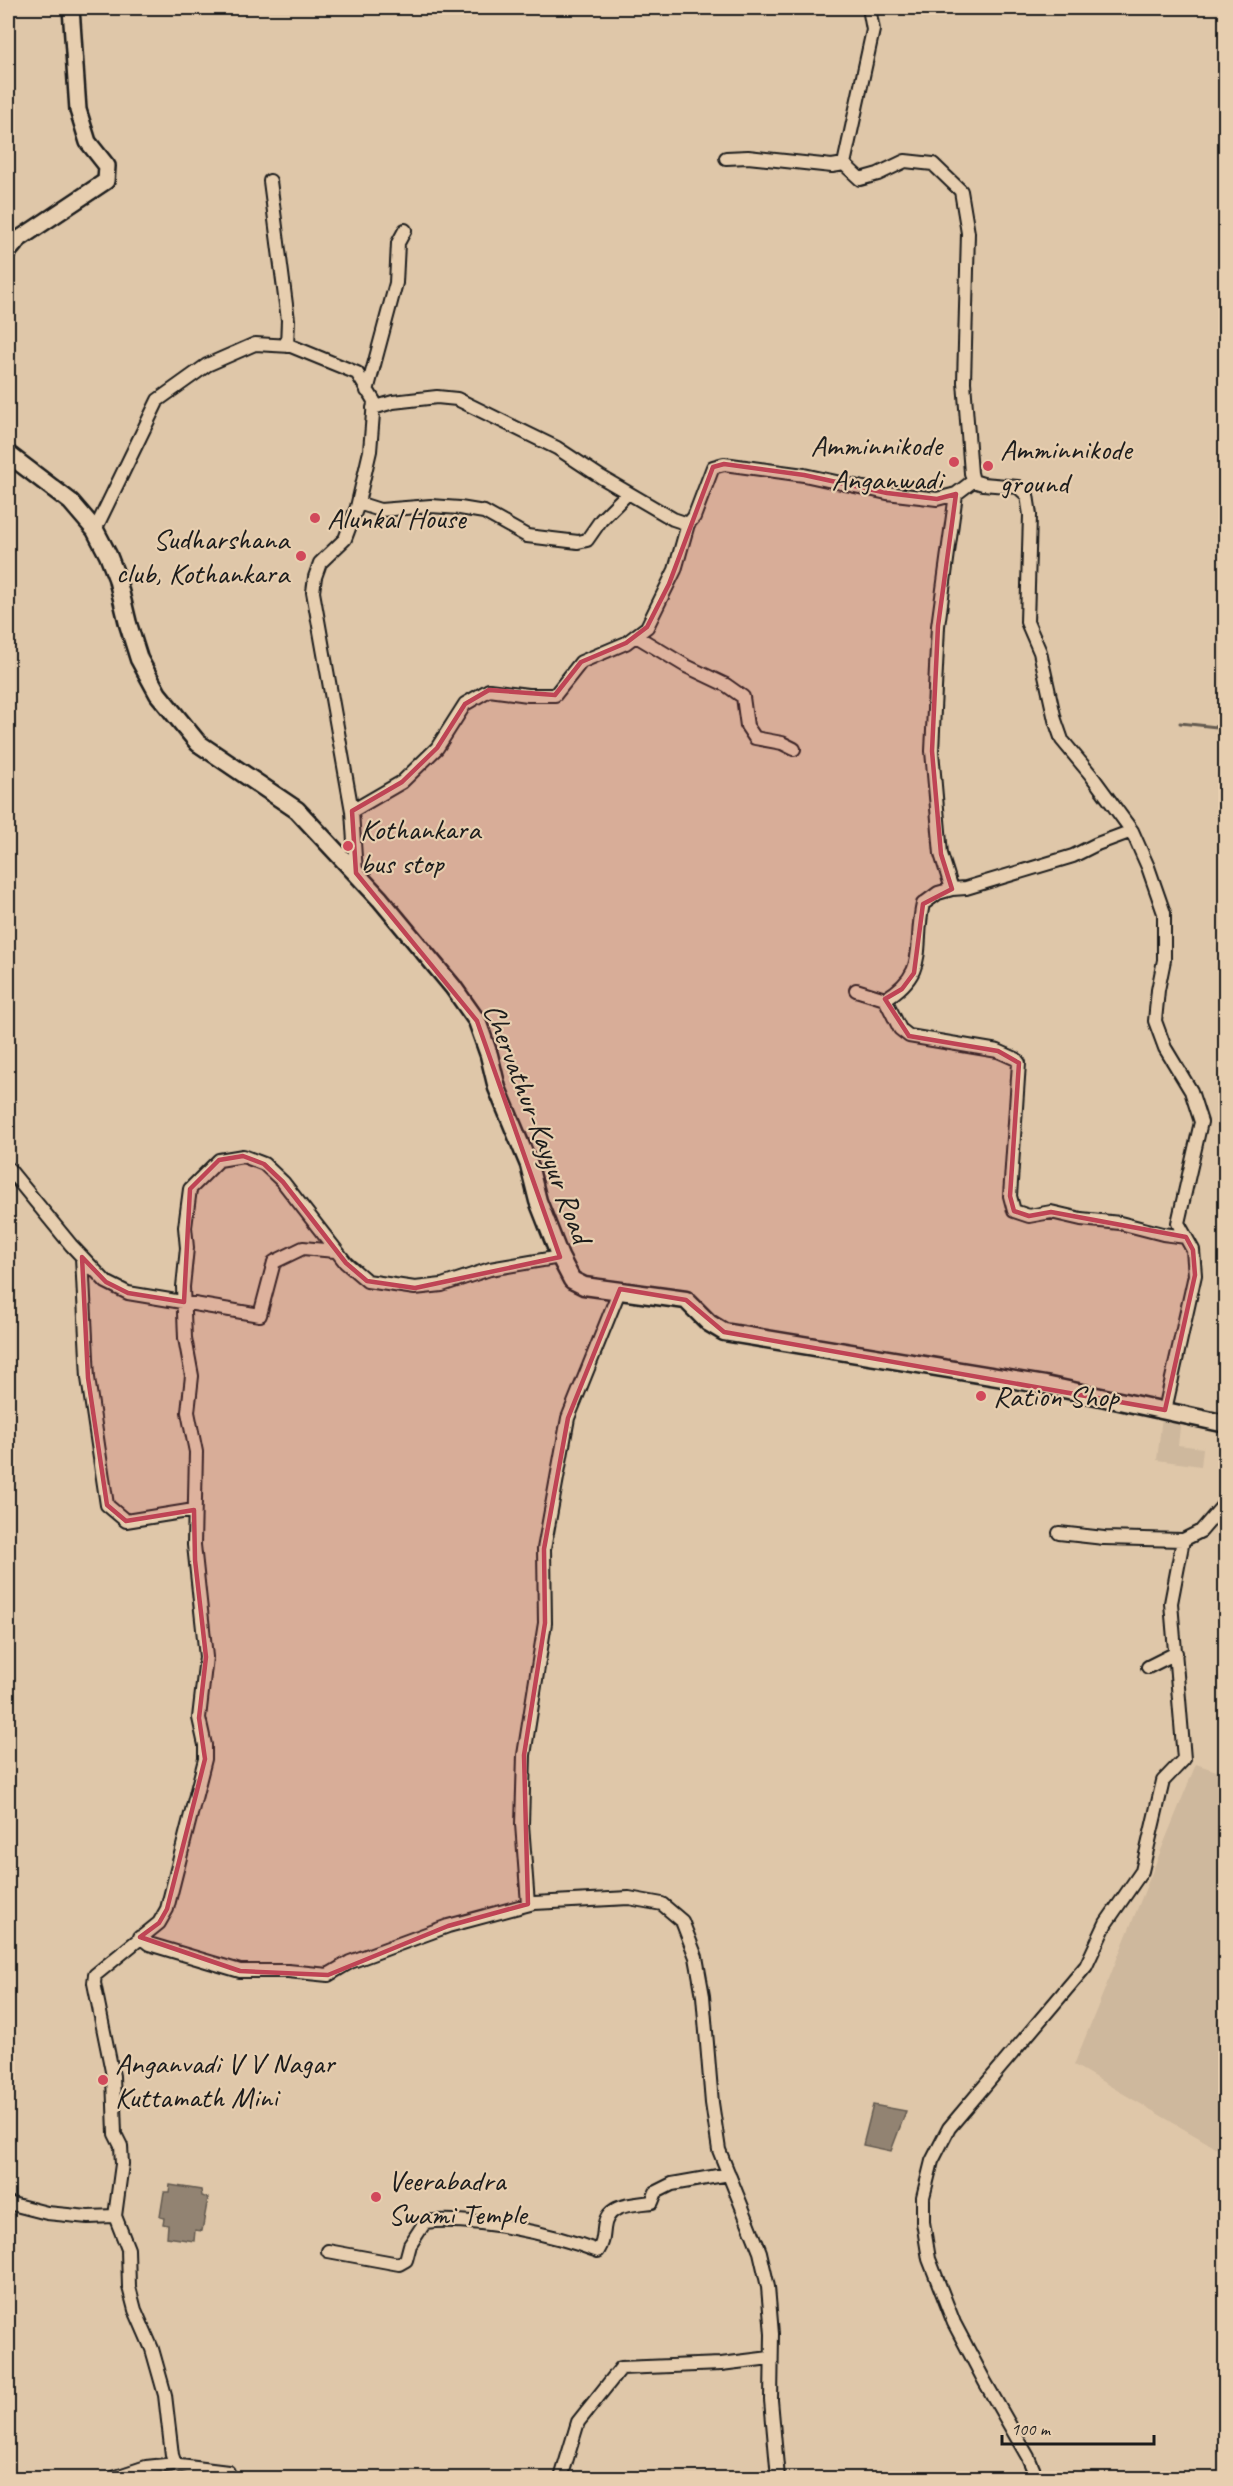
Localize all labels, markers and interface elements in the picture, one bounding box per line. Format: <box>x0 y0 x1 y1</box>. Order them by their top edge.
place label: Amminnikode Anganwadi <box>810 426 945 498</box>
place label: Amminnikode ground <box>1000 430 1134 502</box>
marker: Amminnikode Anganwadi <box>947 455 961 469</box>
marker: Amminnikode ground <box>981 459 995 473</box>
place label: Alunkal House <box>327 499 468 537</box>
marker: Alunkal House <box>308 511 322 525</box>
place label: Sudharshana club, Kothankara <box>116 520 291 592</box>
marker: Sudharshana club, Kothankara <box>294 549 308 563</box>
place label: Kothankara bus stop <box>360 810 482 882</box>
marker: Kothankara bus stop <box>341 839 355 853</box>
street label: Chervathur-Kayyur Road <box>475 998 603 1252</box>
place label: Ration Shop <box>993 1377 1121 1415</box>
marker: Ration Shop <box>974 1389 988 1403</box>
place label: Anganvadi V V Nagar Kuttamath Mini <box>115 2044 337 2116</box>
marker: Anganvadi V V Nagar Kuttamath Mini <box>96 2073 110 2087</box>
place label: Veerabadra Swami Temple <box>388 2161 529 2233</box>
marker: Veerabadra Swami Temple <box>369 2190 383 2204</box>
scale bar <box>1002 2408 1154 2446</box>
text: 100 m <box>1011 2418 1052 2440</box>

